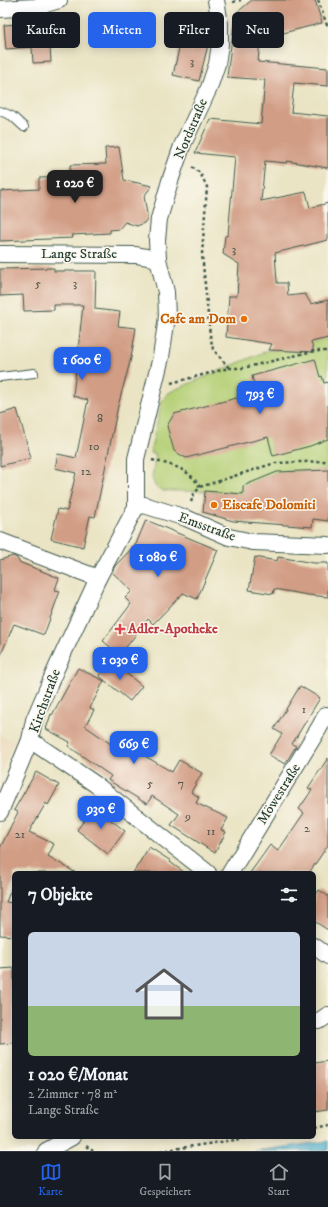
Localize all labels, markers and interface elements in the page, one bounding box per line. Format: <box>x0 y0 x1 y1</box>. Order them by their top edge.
chip: Kaufen <box>12 12 80 48</box>
chip: Mieten <box>88 12 156 48</box>
chip: Filter <box>164 12 224 48</box>
chip: Neu <box>232 12 284 48</box>
house number: 3 <box>190 54 194 69</box>
street label: Nordstraße <box>170 96 212 162</box>
pin: 1 020 € <box>38 170 112 204</box>
text: 1 020 € <box>56 175 94 191</box>
house number: 3 <box>232 242 236 257</box>
street label: Lange Straße <box>41 245 117 263</box>
house number: 5 <box>35 276 41 291</box>
house number: 3 <box>73 276 77 291</box>
place label: Cafe am Dom <box>160 310 236 328</box>
marker: Cafe am Dom <box>239 314 249 324</box>
pin: 1 600 € <box>45 347 119 381</box>
text: 1 600 € <box>63 352 101 368</box>
pin: 793 € <box>232 381 288 415</box>
text: 793 € <box>246 386 274 402</box>
house number: 8 <box>97 411 103 426</box>
house number: 10 <box>89 439 99 454</box>
house number: 12 <box>81 464 91 479</box>
place label: Eiscafe Dolomiti <box>222 496 316 514</box>
marker: Eiscafe Dolomiti <box>209 500 219 510</box>
street label: Emsstraße <box>176 508 238 546</box>
pin: 1 080 € <box>121 544 195 578</box>
text: 1 080 € <box>139 549 177 565</box>
place label: Adler-Apotheke <box>127 620 218 638</box>
marker: Adler-Apotheke <box>115 624 125 634</box>
pin: 1 030 € <box>83 647 157 681</box>
text: 1 030 € <box>102 652 138 668</box>
street label: Kirchstraße <box>25 666 65 735</box>
house number: 1 <box>302 702 306 717</box>
pin: 669 € <box>106 731 162 765</box>
text: 669 € <box>119 736 149 752</box>
street label: Möwestraße <box>253 760 305 828</box>
house number: 5 <box>147 776 153 791</box>
house number: 7 <box>178 776 184 791</box>
pin: 930 € <box>73 796 129 830</box>
text: 930 € <box>87 801 115 817</box>
house number: 9 <box>184 809 191 824</box>
house number: 2 <box>304 821 310 836</box>
house number: 11 <box>207 824 215 839</box>
house number: 21 <box>15 827 25 842</box>
text: 7 Objekte <box>28 884 93 906</box>
icon: filters <box>278 884 300 906</box>
icon: home <box>128 958 200 1030</box>
text: 1 020 €/Monat <box>28 1064 128 1086</box>
text: 2 Zimmer · 78 m² <box>28 1086 117 1102</box>
text: Lange Straße <box>28 1102 99 1118</box>
tab: Karte <box>38 1161 63 1199</box>
tab: Gespeichert <box>140 1161 191 1199</box>
tab: Start <box>268 1161 290 1199</box>

